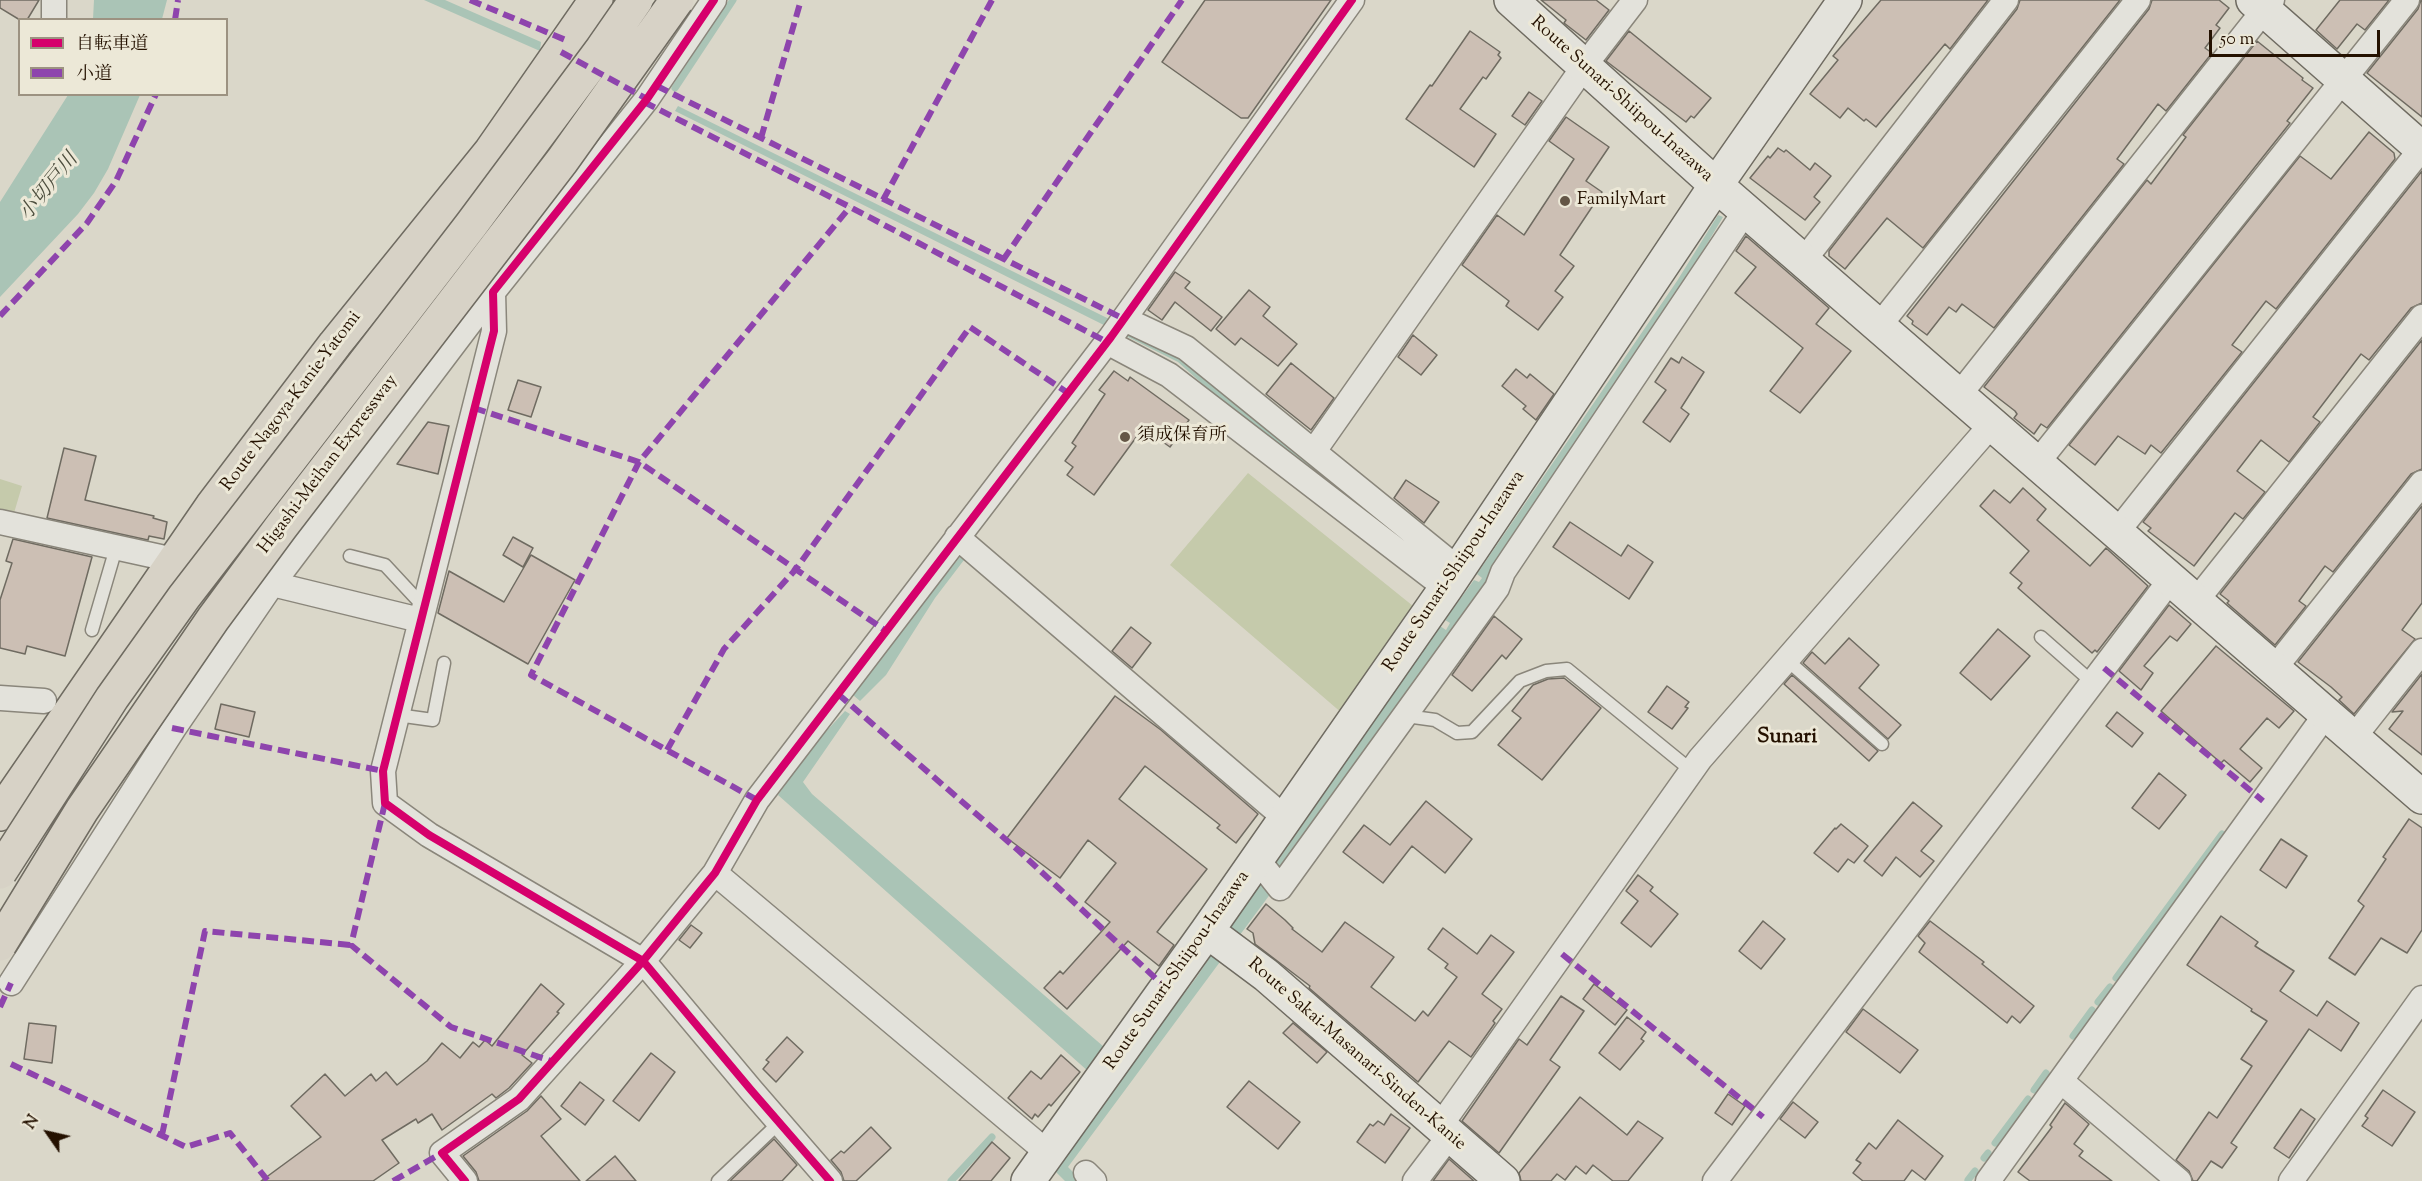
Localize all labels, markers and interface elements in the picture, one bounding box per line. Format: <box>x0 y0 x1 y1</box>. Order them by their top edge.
street label: Route Sunari-Shiipou-Inazawa <box>1525 12 1717 188</box>
legend <box>18 18 228 96</box>
scale bar <box>2212 18 2383 56</box>
text: 50 m <box>2220 27 2254 53</box>
text: 自転車道 <box>76 32 148 58</box>
text: 小道 <box>76 62 112 88</box>
water label: 小切戸川 <box>16 149 84 227</box>
place label: FamilyMart <box>1577 190 1666 212</box>
marker: FamilyMart <box>1558 194 1572 208</box>
street label: Route Nagoya-Kanie-Yatomi <box>217 308 367 496</box>
street label: Higashi-Meihan Expressway <box>255 371 403 559</box>
place label: 須成保育所 <box>1137 426 1227 448</box>
marker: 須成保育所 <box>1118 430 1132 444</box>
street label: Route Sunari-Shiipou-Inazawa <box>1380 467 1530 677</box>
district label: Sunari <box>1757 725 1817 751</box>
street label: Route Sunari-Shiipou-Inazawa <box>1101 867 1255 1075</box>
street label: Route Sakai-Masanari-Sinden-Kanie <box>1242 954 1470 1156</box>
north arrow <box>18 1103 78 1163</box>
text: N <box>20 1111 46 1134</box>

